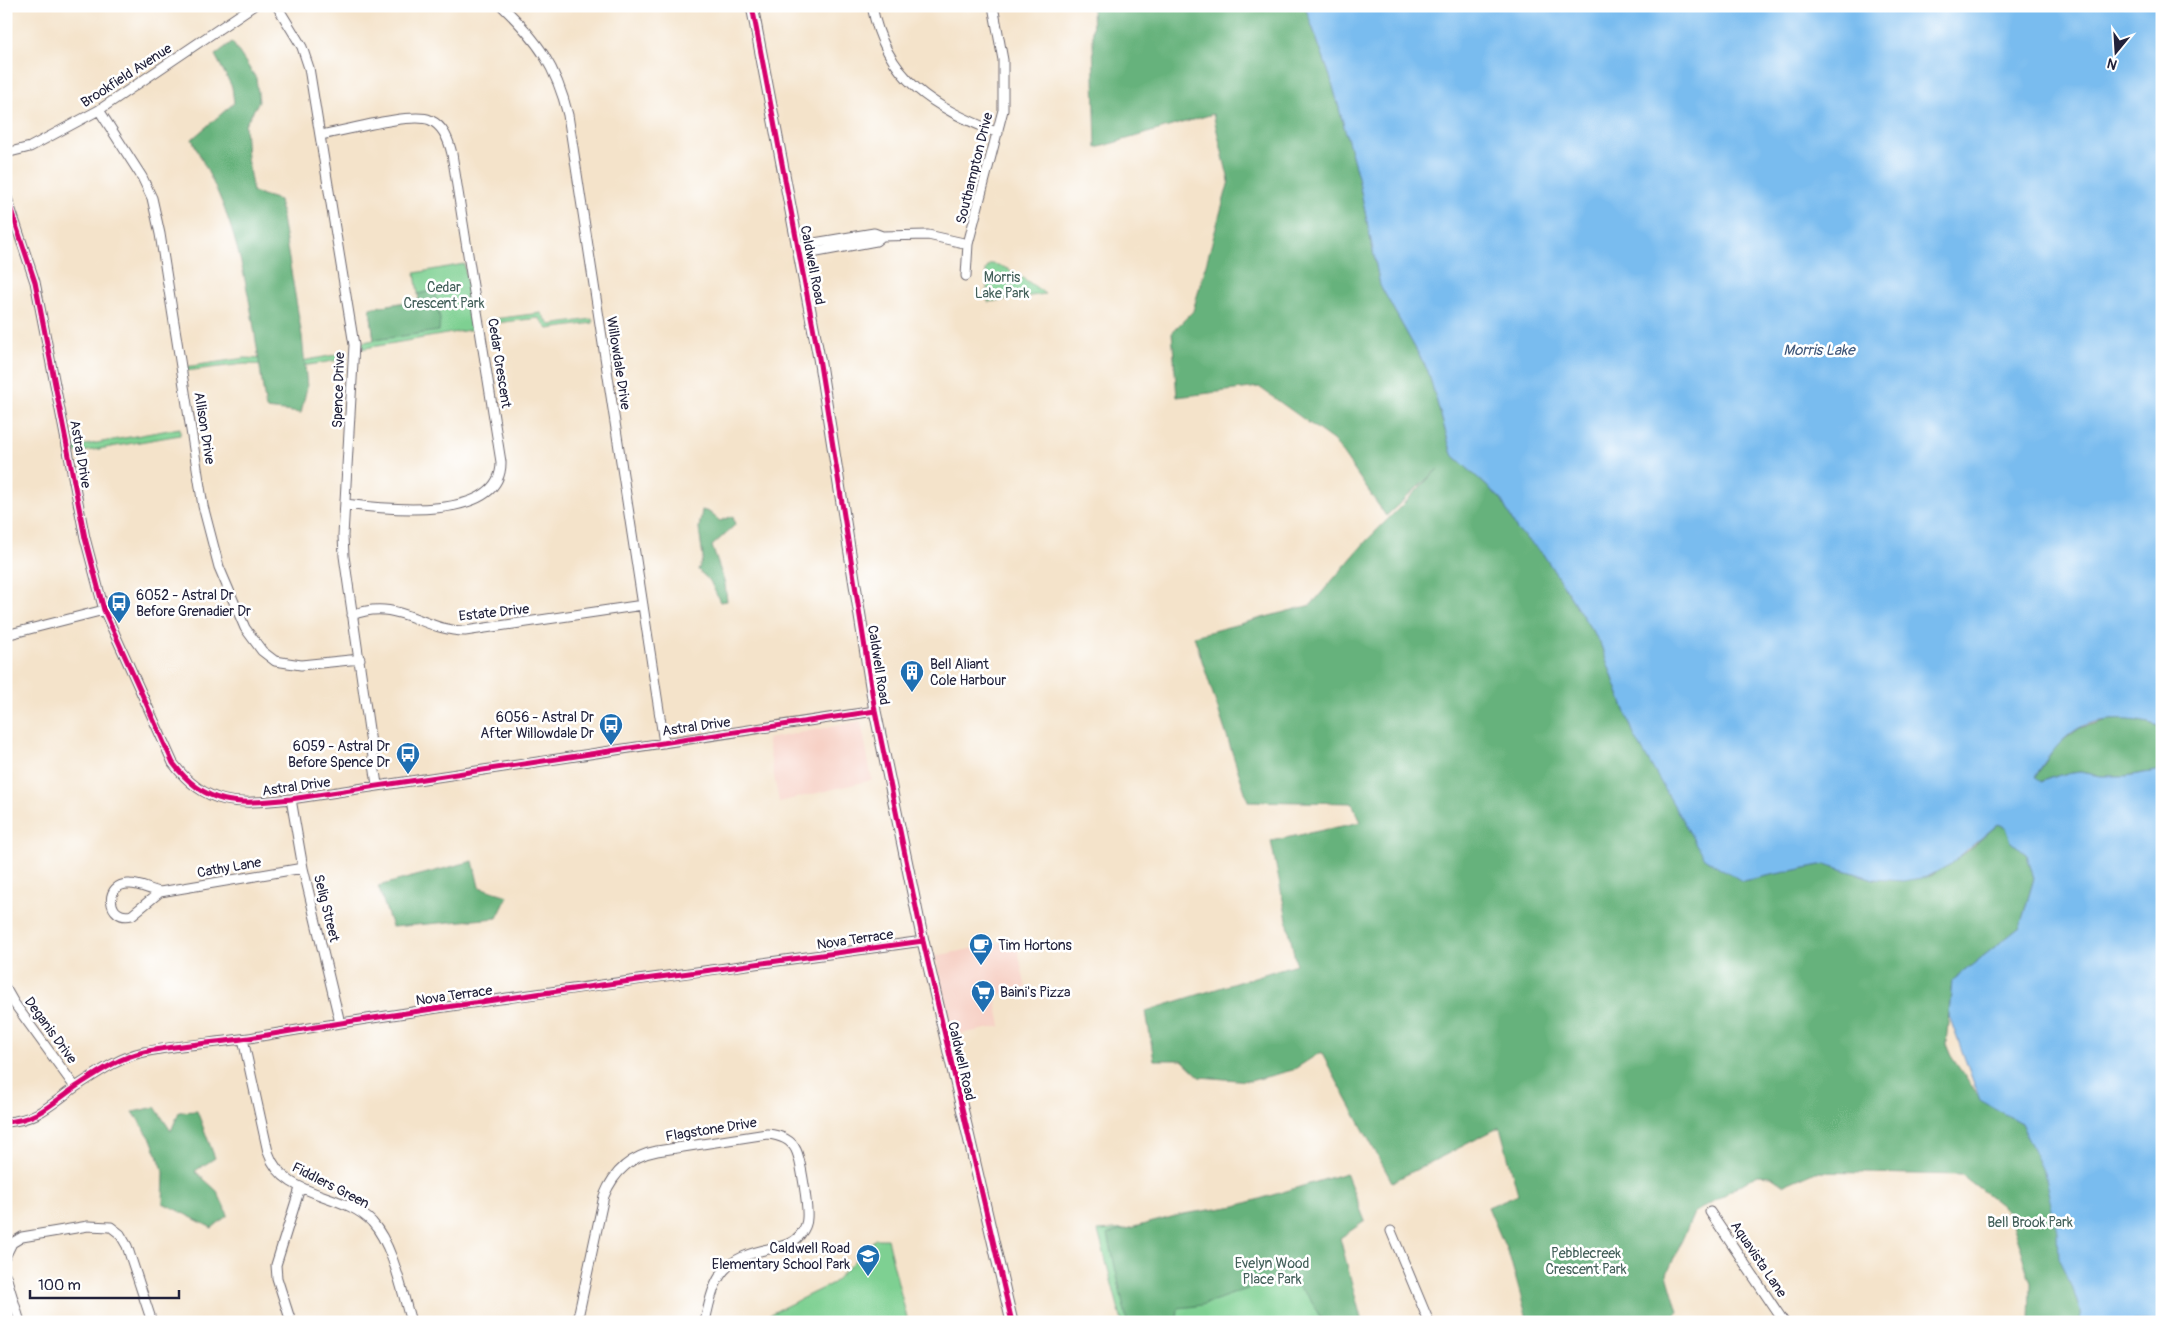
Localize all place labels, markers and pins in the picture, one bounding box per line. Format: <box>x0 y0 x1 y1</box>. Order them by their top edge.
place label: 6052 - Astral Dr Before Grenadier Dr <box>136 587 251 620</box>
bus stop icon: 6052 - Astral Dr Before Grenadier Dr <box>106 590 132 624</box>
place label: Bell Aliant Cole Harbour <box>930 656 1006 689</box>
building icon: Bell Aliant Cole Harbour <box>899 659 925 693</box>
place label: 6056 - Astral Dr After Willowdale Dr <box>480 709 594 742</box>
bus stop icon: 6056 - Astral Dr After Willowdale Dr <box>598 712 624 746</box>
place label: 6059 - Astral Dr Before Spence Dr <box>288 738 390 771</box>
bus stop icon: 6059 - Astral Dr Before Spence Dr <box>395 741 421 775</box>
cafe icon: Tim Hortons <box>968 932 994 966</box>
place label: Tim Hortons <box>998 937 1072 954</box>
supermarket icon: Baini's Pizza <box>970 979 996 1013</box>
place label: Baini's Pizza <box>1000 984 1071 1001</box>
place label: Caldwell Road Elementary School Park <box>712 1240 850 1273</box>
school or university icon: Caldwell Road Elementary School Park <box>855 1243 881 1277</box>

